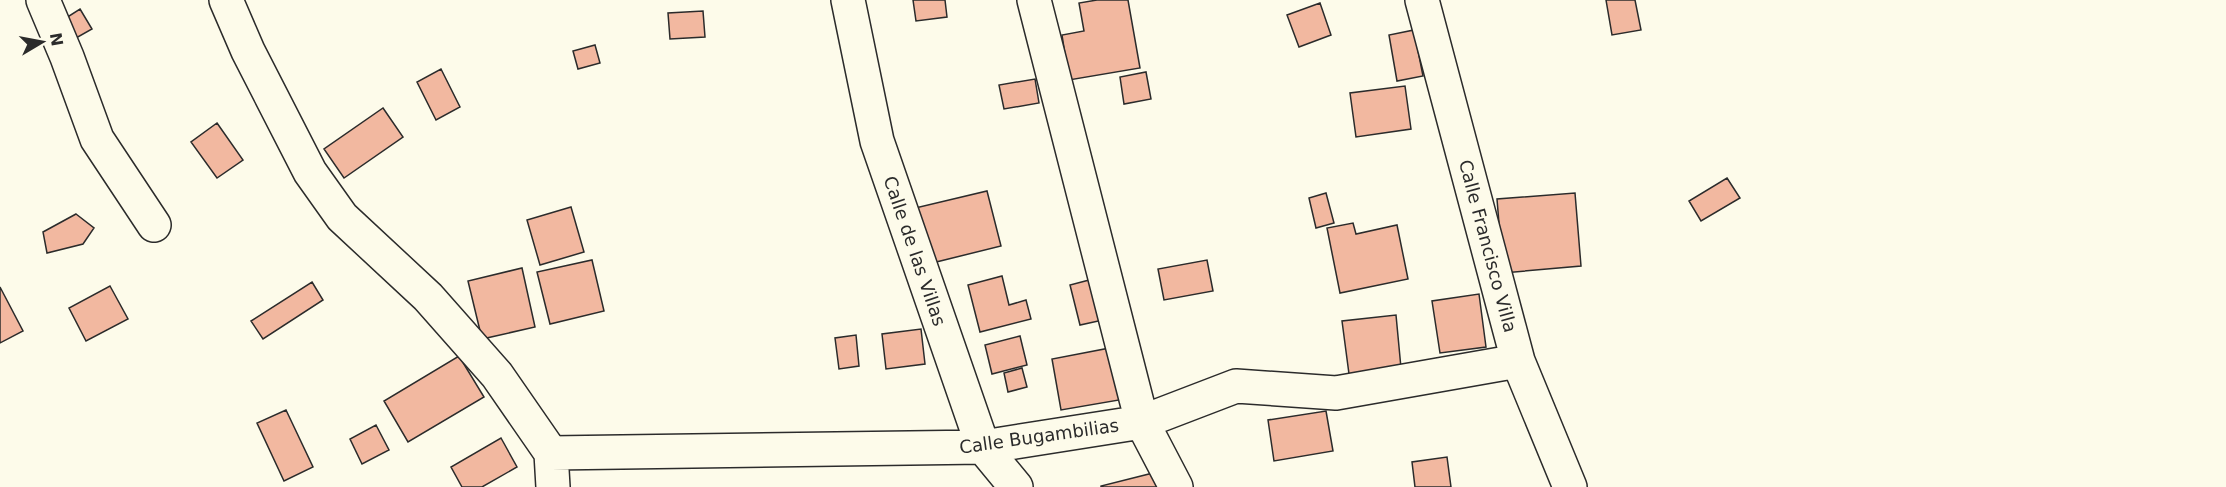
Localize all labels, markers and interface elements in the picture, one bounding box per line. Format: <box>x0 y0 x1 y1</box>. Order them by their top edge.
north arrow <box>12 12 72 72</box>
text: N <box>46 31 67 48</box>
street label: Calle Francisco Villa <box>1455 157 1521 335</box>
street label: Calle de las Villas <box>880 173 950 329</box>
street label: Calle Bugambilias <box>958 414 1120 458</box>

